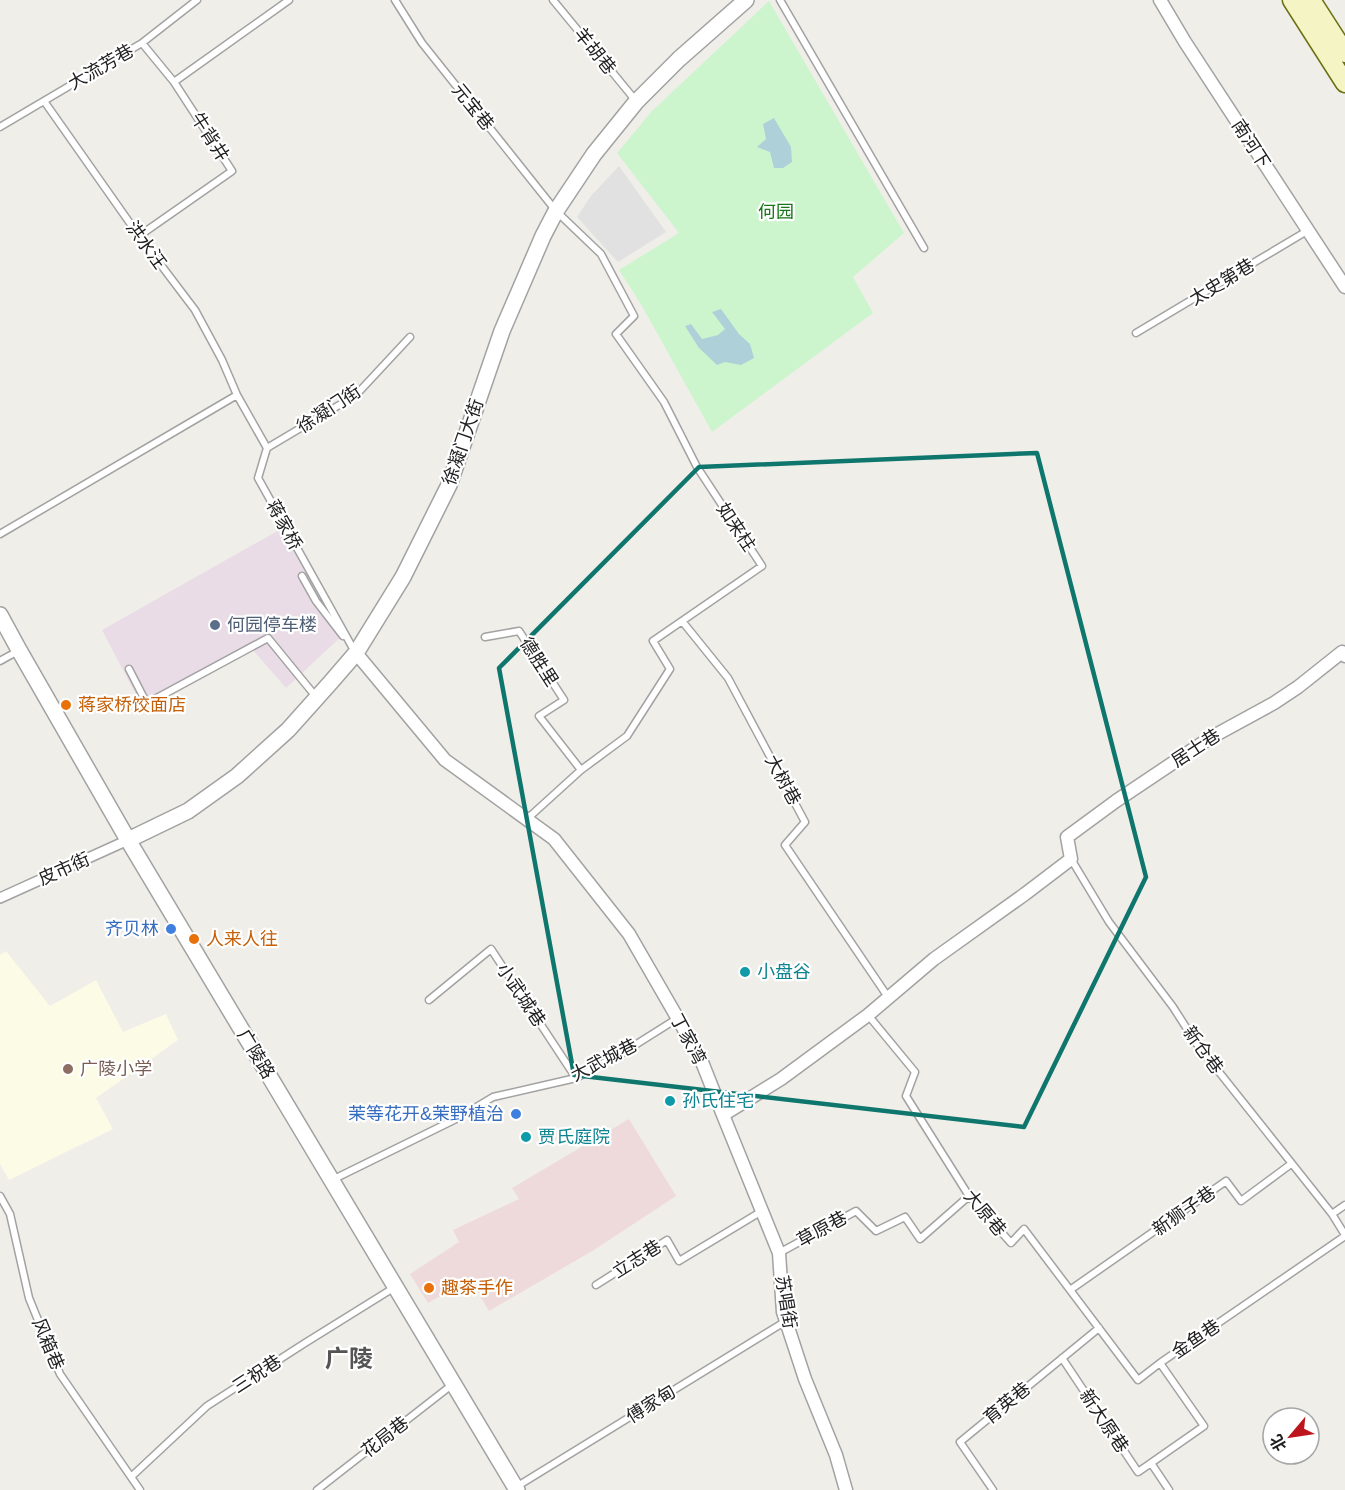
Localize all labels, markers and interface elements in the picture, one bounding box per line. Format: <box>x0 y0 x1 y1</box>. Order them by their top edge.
street label: 羊胡巷 <box>570 24 620 78</box>
street label: 大流芳巷 <box>65 40 137 94</box>
street label: 元宝巷 <box>448 80 498 134</box>
street label: 牛背井 <box>187 109 233 165</box>
street label: 南河下 <box>1228 116 1274 172</box>
park label: 何园 <box>758 202 794 222</box>
street label: 洪水汪 <box>122 217 170 273</box>
street label: 太史第巷 <box>1186 255 1258 309</box>
street label: 徐凝门街 <box>293 381 365 437</box>
street label: 徐凝门大街 <box>439 396 487 488</box>
street label: 蒋家桥 <box>262 497 306 553</box>
street label: 如来柱 <box>713 499 759 555</box>
place label: 何园停车楼 <box>227 615 317 635</box>
marker: 何园停车楼 <box>208 618 222 632</box>
street label: 德胜里 <box>516 634 562 690</box>
place label: 蒋家桥饺面店 <box>78 695 186 715</box>
marker: 蒋家桥饺面店 <box>59 698 73 712</box>
street label: 居士巷 <box>1168 725 1224 771</box>
street label: 大树巷 <box>761 752 805 808</box>
street label: 皮市街 <box>35 849 93 889</box>
place label: 齐贝林 <box>105 919 159 939</box>
marker: 齐贝林 <box>164 922 178 936</box>
place label: 人来人往 <box>206 929 278 949</box>
marker: 人来人往 <box>187 932 201 946</box>
street label: 小武城巷 <box>493 960 549 1030</box>
place label: 小盘谷 <box>757 962 811 982</box>
marker: 小盘谷 <box>738 965 752 979</box>
street label: 丁家湾 <box>666 1010 710 1068</box>
street label: 新仓巷 <box>1179 1022 1227 1078</box>
street label: 广陵路 <box>234 1026 278 1082</box>
street label: 大武城巷 <box>567 1035 641 1085</box>
place label: 广陵小学 <box>80 1059 152 1079</box>
marker: 广陵小学 <box>61 1062 75 1076</box>
place label: 孙氏住宅 <box>682 1091 754 1111</box>
marker: 孙氏住宅 <box>663 1094 677 1108</box>
place label: 茉等花开&茉野植治 <box>348 1104 504 1124</box>
marker: 茉等花开&茉野植治 <box>509 1107 523 1121</box>
place label: 贾氏庭院 <box>538 1127 610 1147</box>
marker: 贾氏庭院 <box>519 1130 533 1144</box>
street label: 新狮子巷 <box>1149 1182 1219 1240</box>
street label: 大原巷 <box>960 1186 1010 1240</box>
street label: 草原巷 <box>794 1207 850 1251</box>
street label: 立志巷 <box>609 1236 665 1282</box>
street label: 苏唱街 <box>772 1274 800 1330</box>
place label: 趣茶手作 <box>441 1278 513 1298</box>
marker: 趣茶手作 <box>422 1281 436 1295</box>
street label: 风箱巷 <box>28 1315 68 1373</box>
street label: 金鱼巷 <box>1168 1316 1224 1362</box>
district label: 广陵 <box>325 1345 373 1372</box>
street label: 三祝巷 <box>229 1351 285 1397</box>
street label: 育英巷 <box>980 1378 1034 1428</box>
street label: 傅家甸 <box>623 1381 679 1427</box>
street label: 新大原巷 <box>1076 1386 1132 1456</box>
north arrow <box>1261 1406 1321 1466</box>
street label: 花局巷 <box>358 1412 412 1462</box>
text: 北 <box>1267 1432 1290 1454</box>

